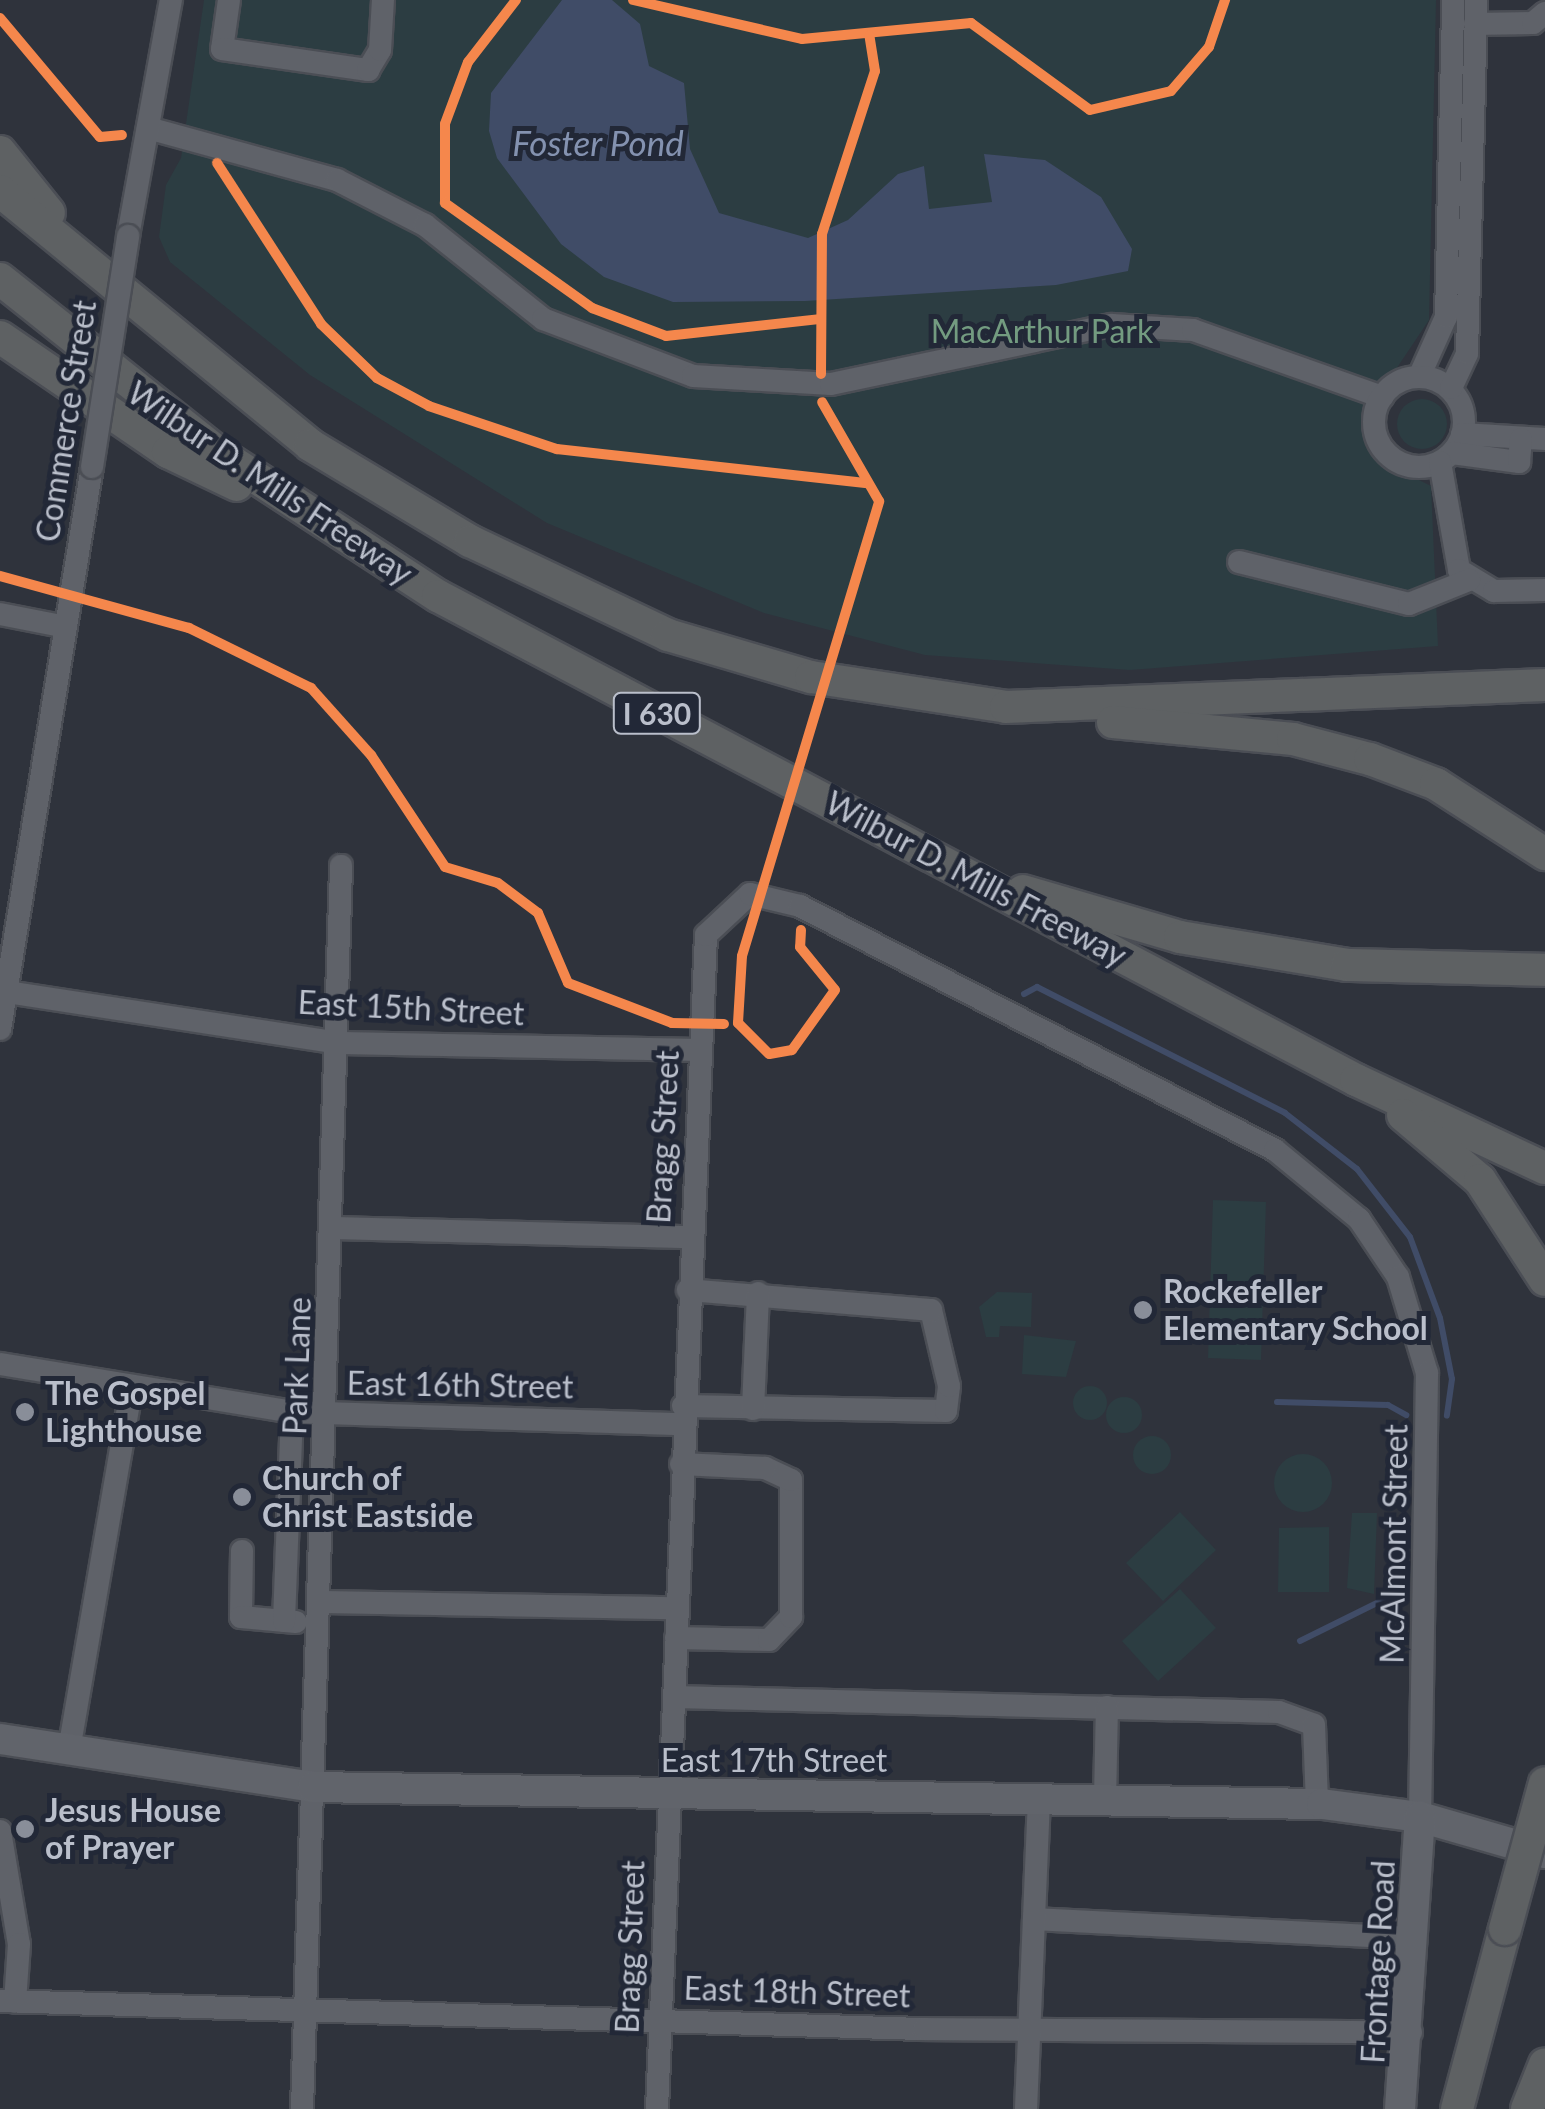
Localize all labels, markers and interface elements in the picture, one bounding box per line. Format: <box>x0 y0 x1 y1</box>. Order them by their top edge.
water label: Foster Pond <box>512 121 684 163</box>
street label: Commerce Street <box>28 297 104 545</box>
park label: MacArthur Park <box>930 312 1154 350</box>
street label: Wilbur D. Mills Freeway <box>120 373 420 593</box>
road number: I 630 <box>612 688 702 738</box>
street label: Wilbur D. Mills Freeway <box>819 783 1133 975</box>
street label: East 15th Street <box>297 983 525 1033</box>
street label: Bragg Street <box>639 1049 687 1225</box>
place label: Rockefeller Elementary School <box>1163 1273 1429 1348</box>
street label: Park Lane <box>275 1296 319 1436</box>
marker: Rockefeller Elementary School <box>1132 1299 1154 1321</box>
street label: East 16th Street <box>346 1364 574 1406</box>
place label: The Gospel Lighthouse <box>45 1375 206 1450</box>
marker: The Gospel Lighthouse <box>14 1401 36 1423</box>
street label: McAlmont Street <box>1373 1424 1415 1664</box>
place label: Church of Christ Eastside <box>262 1460 473 1535</box>
marker: Church of Christ Eastside <box>231 1486 253 1508</box>
street label: East 17th Street <box>661 1741 887 1779</box>
place label: Jesus House of Prayer <box>45 1792 221 1867</box>
marker: Jesus House of Prayer <box>14 1818 36 1840</box>
street label: Frontage Road <box>1354 1859 1402 2065</box>
street label: Bragg Street <box>608 1860 652 2034</box>
street label: East 18th Street <box>683 1969 911 2015</box>

